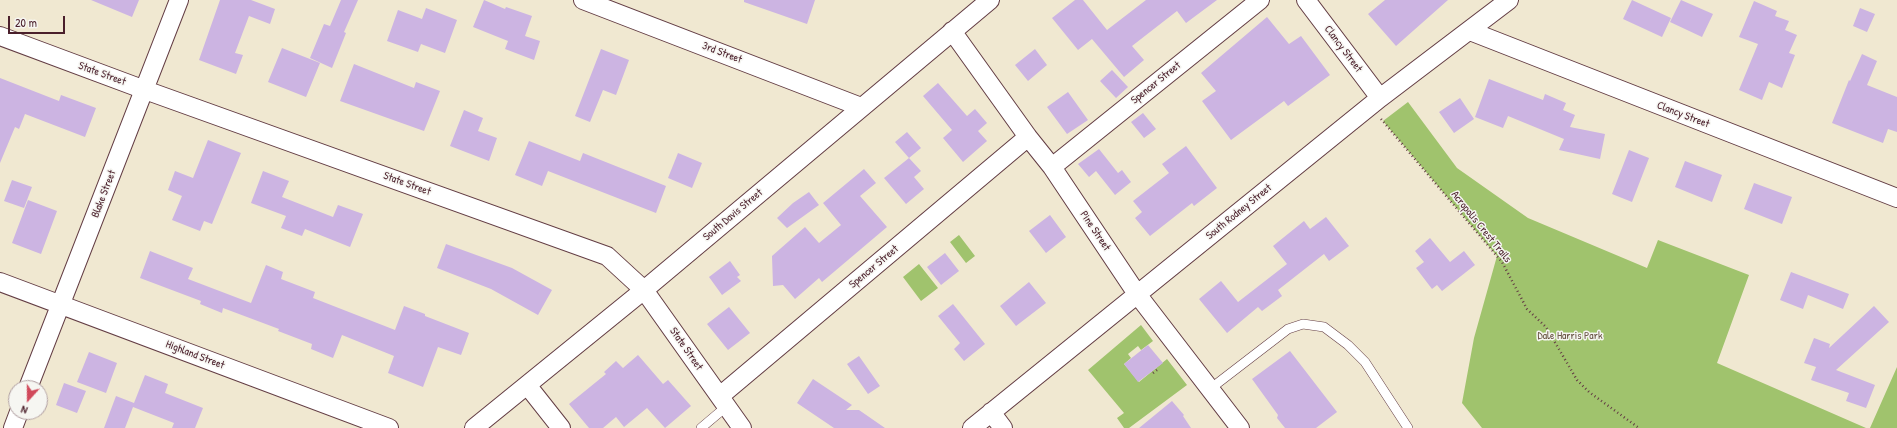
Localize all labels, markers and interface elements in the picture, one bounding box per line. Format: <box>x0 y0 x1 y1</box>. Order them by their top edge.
scale bar <box>10 8 67 34</box>
text: 20 m <box>15 14 37 31</box>
street label: Clancy Street <box>1321 23 1365 75</box>
street label: 3rd Street <box>700 39 744 67</box>
street label: State Street <box>77 59 127 89</box>
street label: Spencer Street <box>1128 59 1184 107</box>
street label: Clancy Street <box>1655 99 1711 131</box>
street label: Blake Street <box>89 168 119 220</box>
street label: State Street <box>382 169 432 199</box>
street label: South Rodney Street <box>1203 181 1275 243</box>
street label: South Davis Street <box>701 186 765 244</box>
street label: Acropolis Crest Trails <box>1448 189 1514 265</box>
street label: Pine Street <box>1077 209 1113 253</box>
street label: Spencer Street <box>847 243 901 291</box>
street label: State Street <box>666 325 706 373</box>
park label: Dale Harris Park <box>1538 329 1602 343</box>
street label: Highland Street <box>164 338 226 372</box>
north arrow <box>8 380 48 420</box>
text: N <box>19 403 29 418</box>

